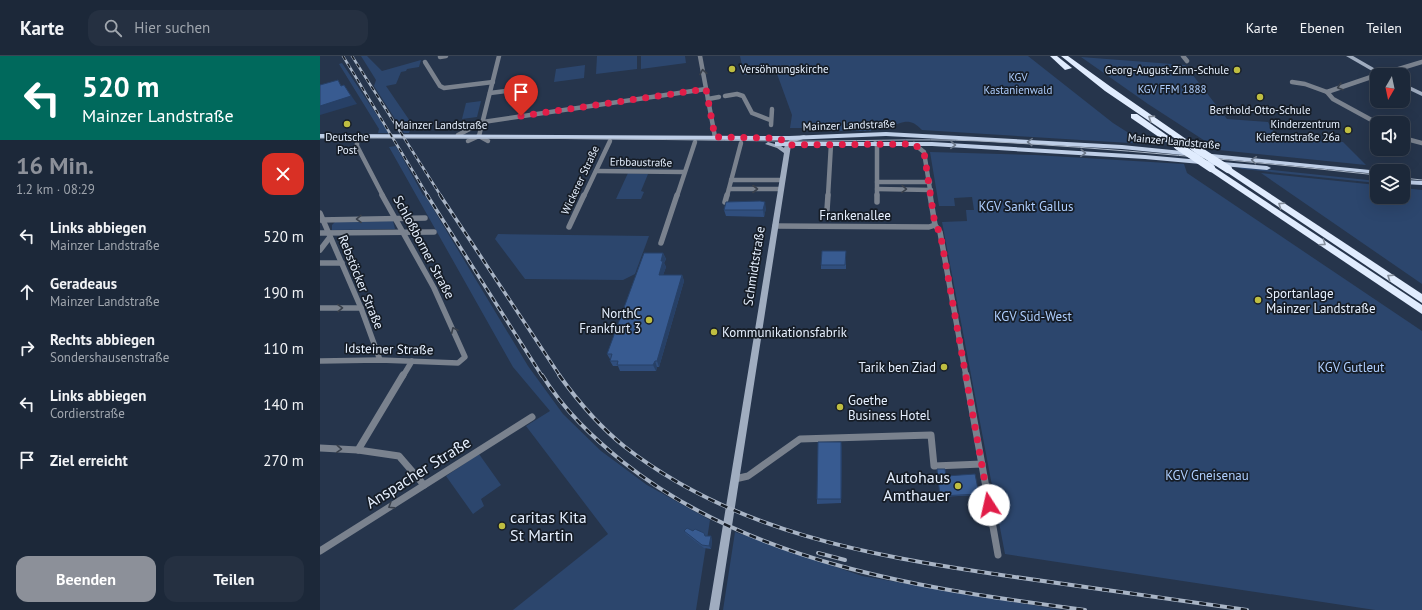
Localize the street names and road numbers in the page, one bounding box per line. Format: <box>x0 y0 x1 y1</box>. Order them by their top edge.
street label: Mainzer Landstraße <box>802 116 896 134</box>
street label: Mainzer Landstraße <box>395 118 488 132</box>
street label: Mainzer Landstraße <box>1127 130 1221 152</box>
street label: Wickerer Straße <box>558 143 602 217</box>
street label: Erbbaustraße <box>610 154 673 170</box>
street label: Schloßborner Straße <box>390 192 458 302</box>
street label: Frankenallee <box>819 207 891 224</box>
street label: Schmidtstraße <box>739 225 769 307</box>
street label: Rebstöcker Straße <box>334 232 388 332</box>
street label: Idsteiner Straße <box>345 340 433 358</box>
street label: Anspacher Straße <box>362 432 474 512</box>

